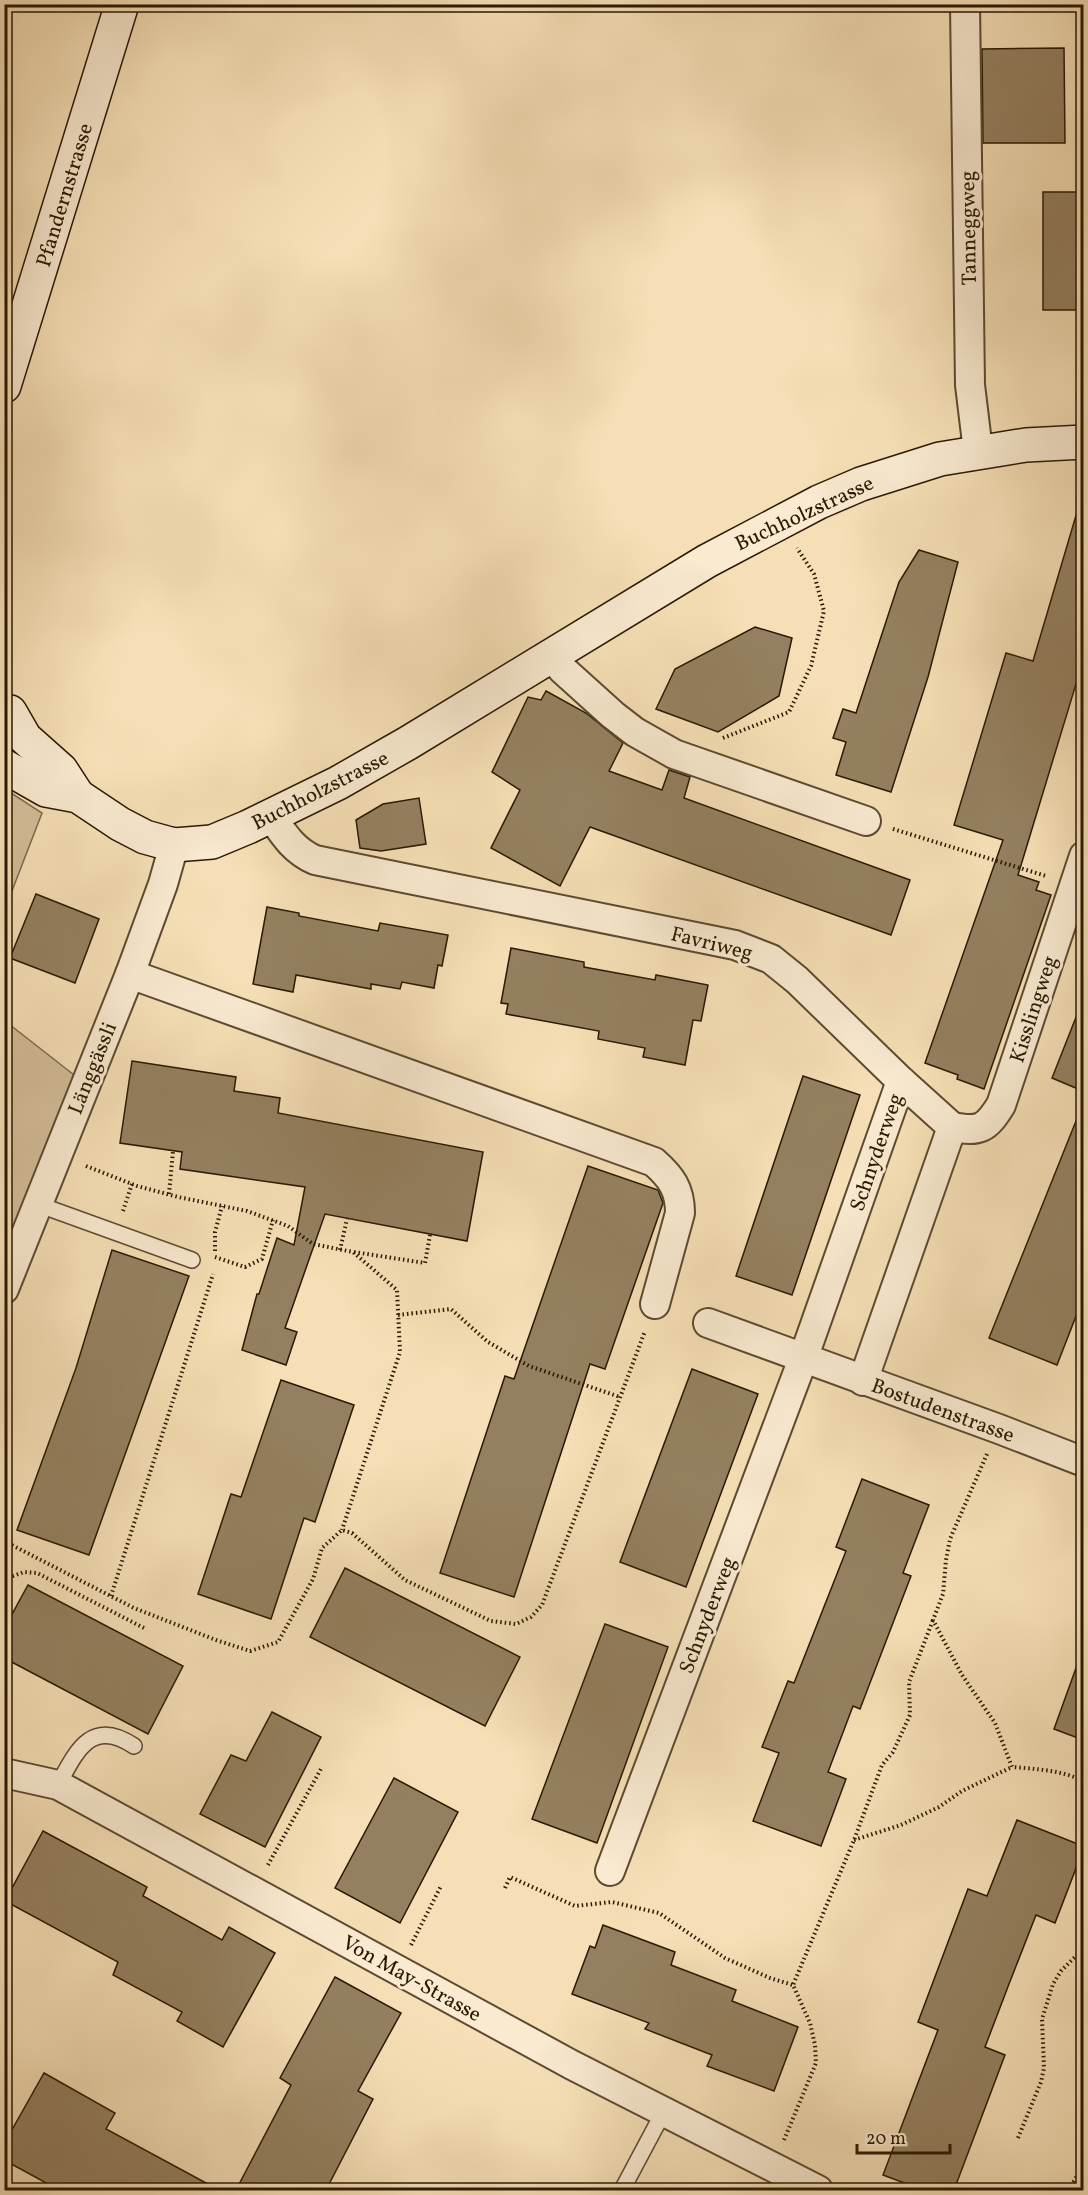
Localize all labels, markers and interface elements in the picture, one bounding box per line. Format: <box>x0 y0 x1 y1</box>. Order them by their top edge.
street label: Pfandernstrasse <box>30 120 101 271</box>
street label: Tanneggweg <box>954 170 985 286</box>
street label: Buchholzstrasse <box>730 469 879 559</box>
street label: Buchholzstrasse <box>247 744 394 838</box>
street label: Favriweg <box>668 920 756 969</box>
street label: Kisslingweg <box>1003 952 1065 1067</box>
street label: Länggässli <box>62 1018 125 1119</box>
street label: Schnyderweg <box>844 1090 911 1215</box>
street label: Bostudenstrasse <box>867 1372 1018 1451</box>
street label: Schnyderweg <box>673 1553 744 1678</box>
street label: Von May-Strasse <box>336 1929 486 2030</box>
scale bar <box>857 2117 950 2155</box>
text: 20 m <box>866 2127 906 2152</box>

